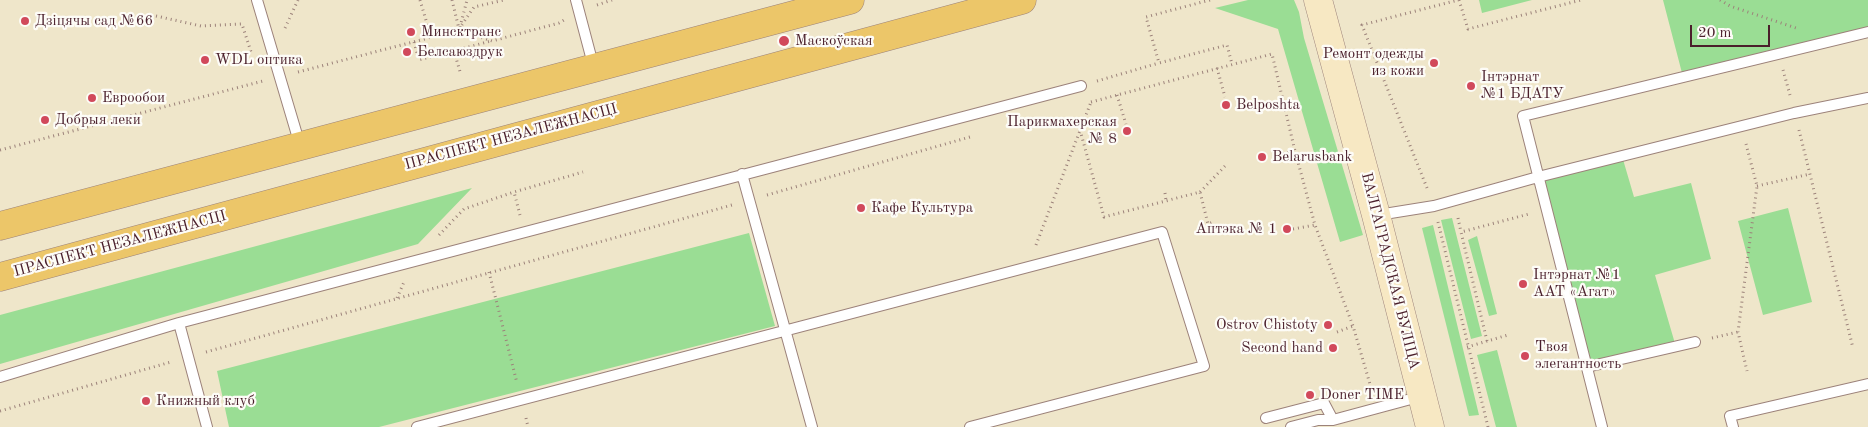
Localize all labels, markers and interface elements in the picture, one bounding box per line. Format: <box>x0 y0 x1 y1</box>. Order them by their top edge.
place label: Дзіцячы сад №66 <box>35 12 153 30</box>
marker: Дзіцячы сад №66 <box>19 15 31 27</box>
scale bar <box>1693 15 1773 47</box>
place label: Минсктранс <box>421 23 501 41</box>
marker: Минсктранс <box>405 26 417 38</box>
text: 20 m <box>1698 26 1732 41</box>
place label: Маскоўская <box>795 32 873 50</box>
marker: Маскоўская <box>777 34 791 48</box>
place label: Белсаюздрук <box>417 43 503 61</box>
place label: Ремонт одежды из кожи <box>1323 45 1424 80</box>
marker: Белсаюздрук <box>401 46 413 58</box>
place label: WDL оптика <box>215 51 303 69</box>
marker: WDL оптика <box>199 54 211 66</box>
marker: Ремонт одежды из кожи <box>1428 57 1440 69</box>
place label: Інтэрнат №1 БДАТУ <box>1481 68 1564 103</box>
marker: Інтэрнат №1 БДАТУ <box>1465 80 1477 92</box>
place label: Еврообои <box>102 89 165 107</box>
marker: Еврообои <box>86 92 98 104</box>
place label: Belposhta <box>1236 96 1300 114</box>
marker: Belposhta <box>1220 99 1232 111</box>
street label: ПРАСПЕКТ НЕЗАЛЕЖНАСЦІ <box>403 100 619 174</box>
place label: Добрыя леки <box>55 111 141 129</box>
place label: Парикмахерская № 8 <box>1007 113 1117 148</box>
marker: Добрыя леки <box>39 114 51 126</box>
marker: Парикмахерская № 8 <box>1121 125 1133 137</box>
place label: Belarusbank <box>1272 148 1352 166</box>
marker: Belarusbank <box>1256 151 1268 163</box>
street label: ВАЛГАГРАДСКАЯ ВУЛІЦА <box>1357 171 1423 371</box>
place label: Кафе Культура <box>871 199 973 217</box>
marker: Кафе Культура <box>855 202 867 214</box>
street label: ПРАСПЕКТ НЕЗАЛЕЖНАСЦІ <box>12 207 228 281</box>
place label: Аптэка № 1 <box>1195 220 1277 238</box>
marker: Аптэка № 1 <box>1281 223 1293 235</box>
place label: Інтэрнат №1 ААТ «Агат» <box>1533 266 1620 301</box>
marker: Інтэрнат №1 ААТ «Агат» <box>1517 278 1529 290</box>
place label: Ostrov Chistoty <box>1216 316 1318 334</box>
marker: Ostrov Chistoty <box>1322 319 1334 331</box>
place label: Твоя элегантность <box>1535 338 1621 373</box>
place label: Second hand <box>1241 339 1323 357</box>
marker: Second hand <box>1327 342 1339 354</box>
marker: Твоя элегантность <box>1519 350 1531 362</box>
place label: Doner TIME <box>1320 386 1404 404</box>
marker: Doner TIME <box>1304 389 1316 401</box>
place label: Книжный клуб <box>156 392 255 410</box>
marker: Книжный клуб <box>140 395 152 407</box>

